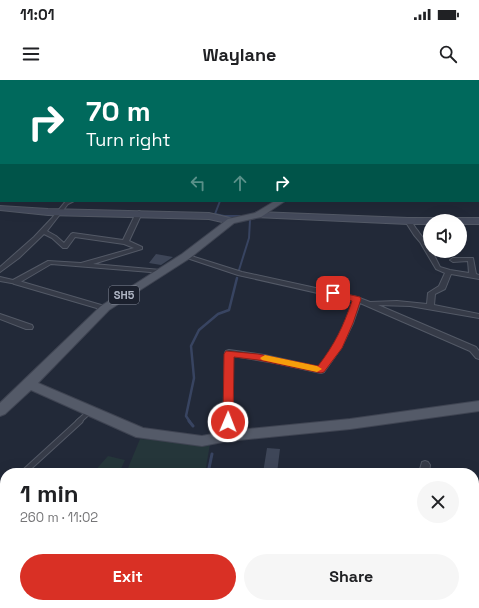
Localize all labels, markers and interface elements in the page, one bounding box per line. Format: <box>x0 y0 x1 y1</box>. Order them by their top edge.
text: 11:01 <box>20 5 55 24</box>
icon: menu <box>20 43 42 65</box>
text: Waylane <box>203 43 276 66</box>
icon: search <box>437 43 459 65</box>
text: 70 m <box>86 93 151 129</box>
icon: right <box>20 96 72 148</box>
text: Turn right <box>86 128 170 151</box>
icon: left <box>187 172 209 194</box>
icon: ahead <box>229 172 251 194</box>
icon: right <box>271 172 293 194</box>
map controls <box>423 214 467 258</box>
button: sound <box>423 214 467 258</box>
pin <box>316 276 350 310</box>
icon: arrive <box>322 282 344 304</box>
road number: SH5 <box>109 286 139 304</box>
position arrow <box>207 401 249 443</box>
text: 1 min <box>20 478 79 509</box>
button: close <box>417 481 459 523</box>
text: 260 m · 11:02 <box>20 509 98 526</box>
button: Exit <box>20 554 236 600</box>
button: Share <box>244 554 459 600</box>

